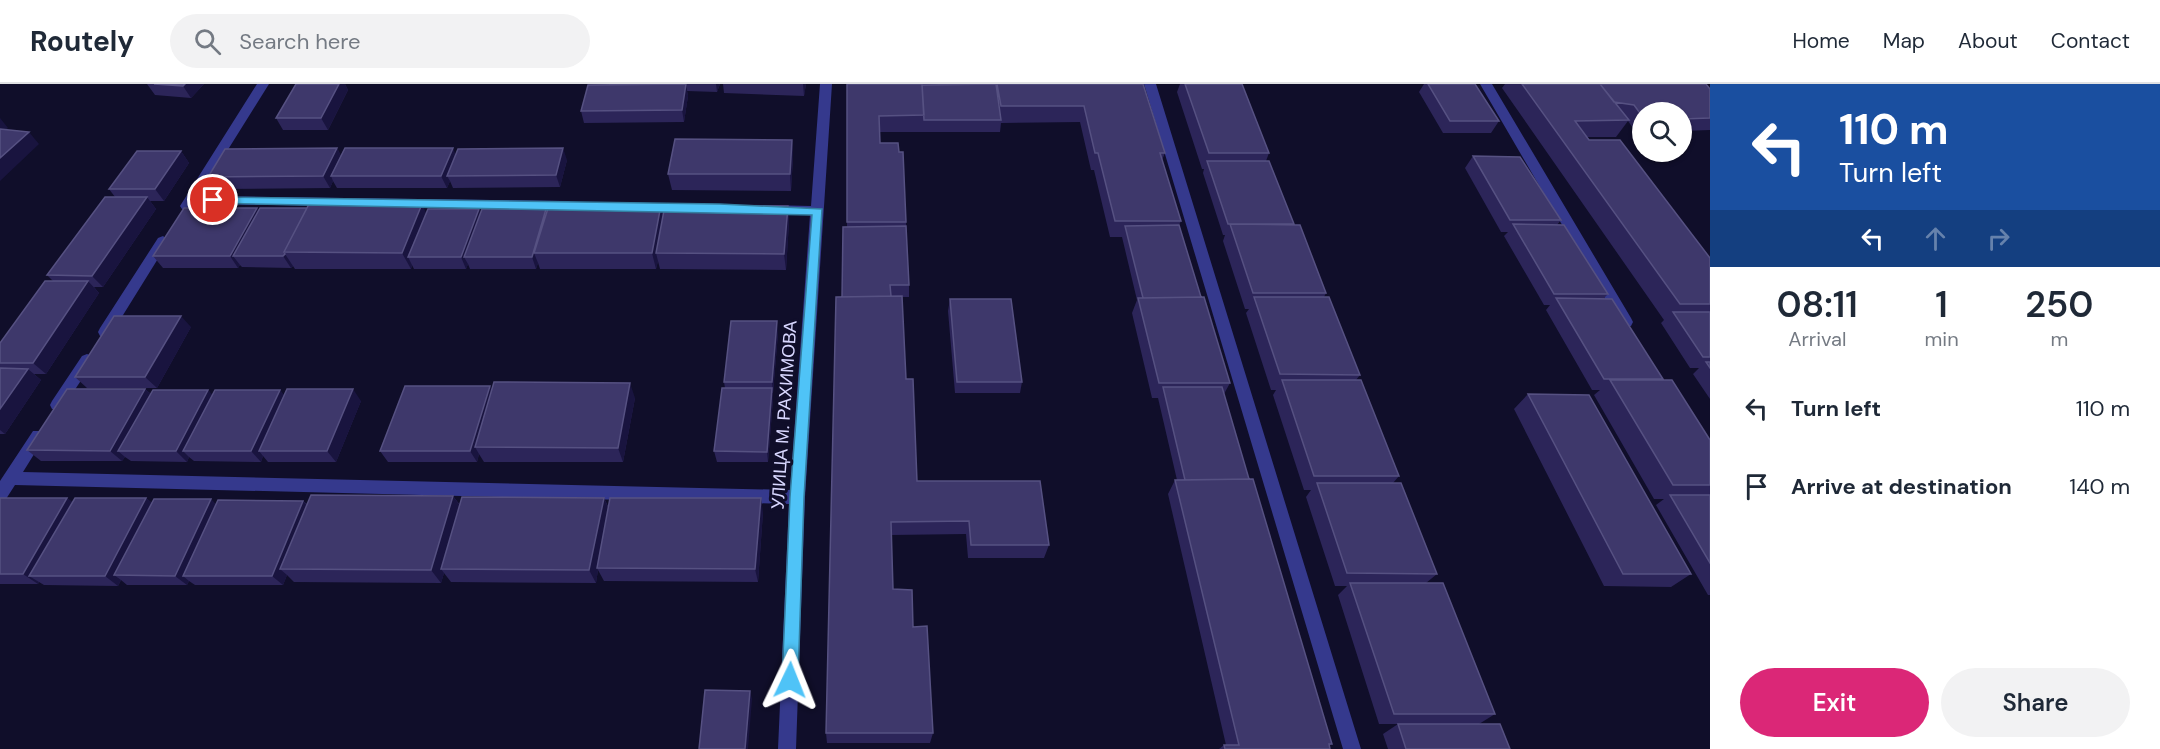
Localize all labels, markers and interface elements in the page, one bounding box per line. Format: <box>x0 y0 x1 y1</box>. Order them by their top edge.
search box <box>170 14 590 68</box>
text: Routely <box>30 23 134 60</box>
icon: search <box>191 25 224 58</box>
text: Search here <box>239 27 361 56</box>
text: Home <box>1792 27 1850 55</box>
text: Map <box>1883 27 1925 55</box>
text: About <box>1958 27 2018 55</box>
text: Contact <box>2051 27 2130 55</box>
map controls <box>1632 102 1692 162</box>
button: search <box>1632 102 1692 162</box>
text: 110 m <box>1839 102 1949 157</box>
icon: left <box>1740 108 1818 186</box>
text: Turn left <box>1839 155 1942 190</box>
pin <box>187 174 238 225</box>
icon: arrive <box>196 183 229 216</box>
icon: left <box>1856 222 1889 255</box>
icon: ahead <box>1919 222 1952 255</box>
icon: right <box>1982 222 2015 255</box>
text: 08:11 <box>1777 281 1858 328</box>
text: 1 <box>1935 281 1948 328</box>
text: 250 <box>2025 281 2093 328</box>
street label: УЛИЦА М. РАХИМОВА <box>765 320 803 510</box>
text: Arrival <box>1788 326 1846 352</box>
text: min <box>1925 326 1959 352</box>
text: m <box>2050 326 2068 352</box>
icon: left <box>1740 392 1773 425</box>
text: Turn left <box>1791 394 1881 423</box>
text: 110 m <box>2076 394 2130 423</box>
icon: arrive <box>1740 470 1773 503</box>
text: Arrive at destination <box>1791 472 2012 501</box>
text: 140 m <box>2069 472 2130 501</box>
position arrow <box>758 648 822 712</box>
button: Exit <box>1740 668 1929 737</box>
button: Share <box>1941 668 2130 737</box>

